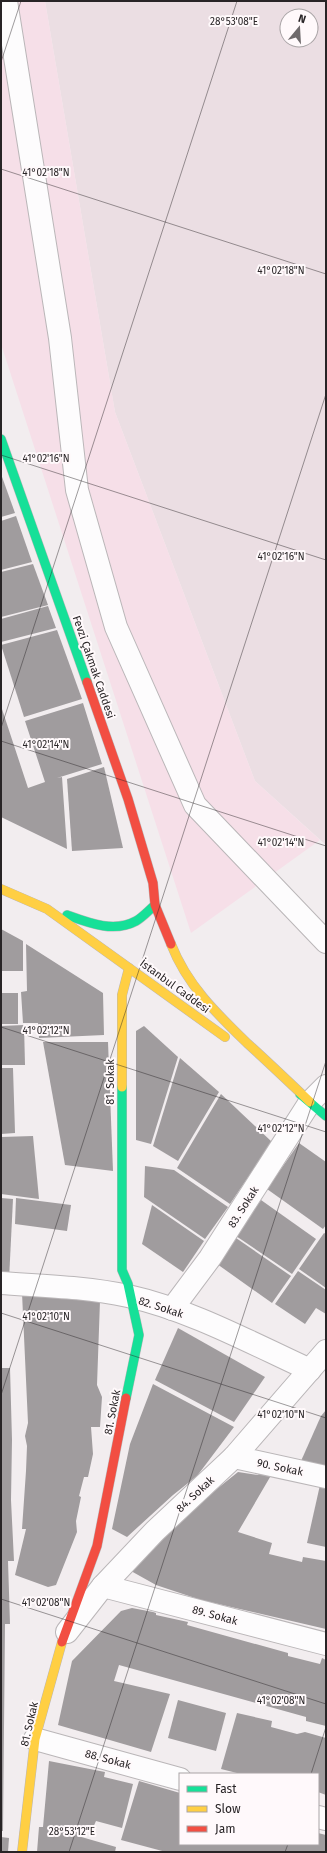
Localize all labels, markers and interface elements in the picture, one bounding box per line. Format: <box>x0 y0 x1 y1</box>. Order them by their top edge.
north arrow <box>279 8 319 48</box>
text: N <box>296 12 307 26</box>
text: 28°53'08"E <box>210 16 258 28</box>
text: 41°02'18"N <box>22 167 70 179</box>
text: 41°02'18"N <box>257 265 305 277</box>
text: 41°02'16"N <box>22 453 70 465</box>
text: 41°02'16"N <box>257 551 305 563</box>
street label: Fevzi Çakmak Caddesi <box>70 614 117 720</box>
text: 41°02'14"N <box>23 739 69 751</box>
text: 41°02'14"N <box>258 837 304 849</box>
street label: İstanbul Caddesi <box>137 956 213 1016</box>
text: 41°02'12"N <box>23 1025 70 1037</box>
street label: 81. Sokak <box>104 1059 117 1105</box>
text: 41°02'12"N <box>258 1123 305 1135</box>
street label: 83. Sokak <box>225 1184 262 1230</box>
street label: 82. Sokak <box>137 1294 185 1321</box>
text: 41°02'10"N <box>22 1311 70 1323</box>
street label: 81. Sokak <box>102 1388 123 1436</box>
text: 41°02'10"N <box>257 1409 305 1421</box>
street label: 90. Sokak <box>256 1456 305 1479</box>
street label: 84. Sokak <box>174 1473 217 1515</box>
text: 41°02'08"N <box>22 1597 70 1609</box>
street label: 89. Sokak <box>191 1603 239 1628</box>
text: 41°02'08"N <box>257 1695 305 1707</box>
street label: 81. Sokak <box>18 1700 41 1748</box>
street label: 88. Sokak <box>83 1747 133 1772</box>
legend <box>179 1773 319 1845</box>
text: Fast <box>215 1782 237 1796</box>
text: Slow <box>215 1802 241 1816</box>
text: Jam <box>215 1822 235 1836</box>
text: 28°53'12"E <box>49 1826 95 1838</box>

